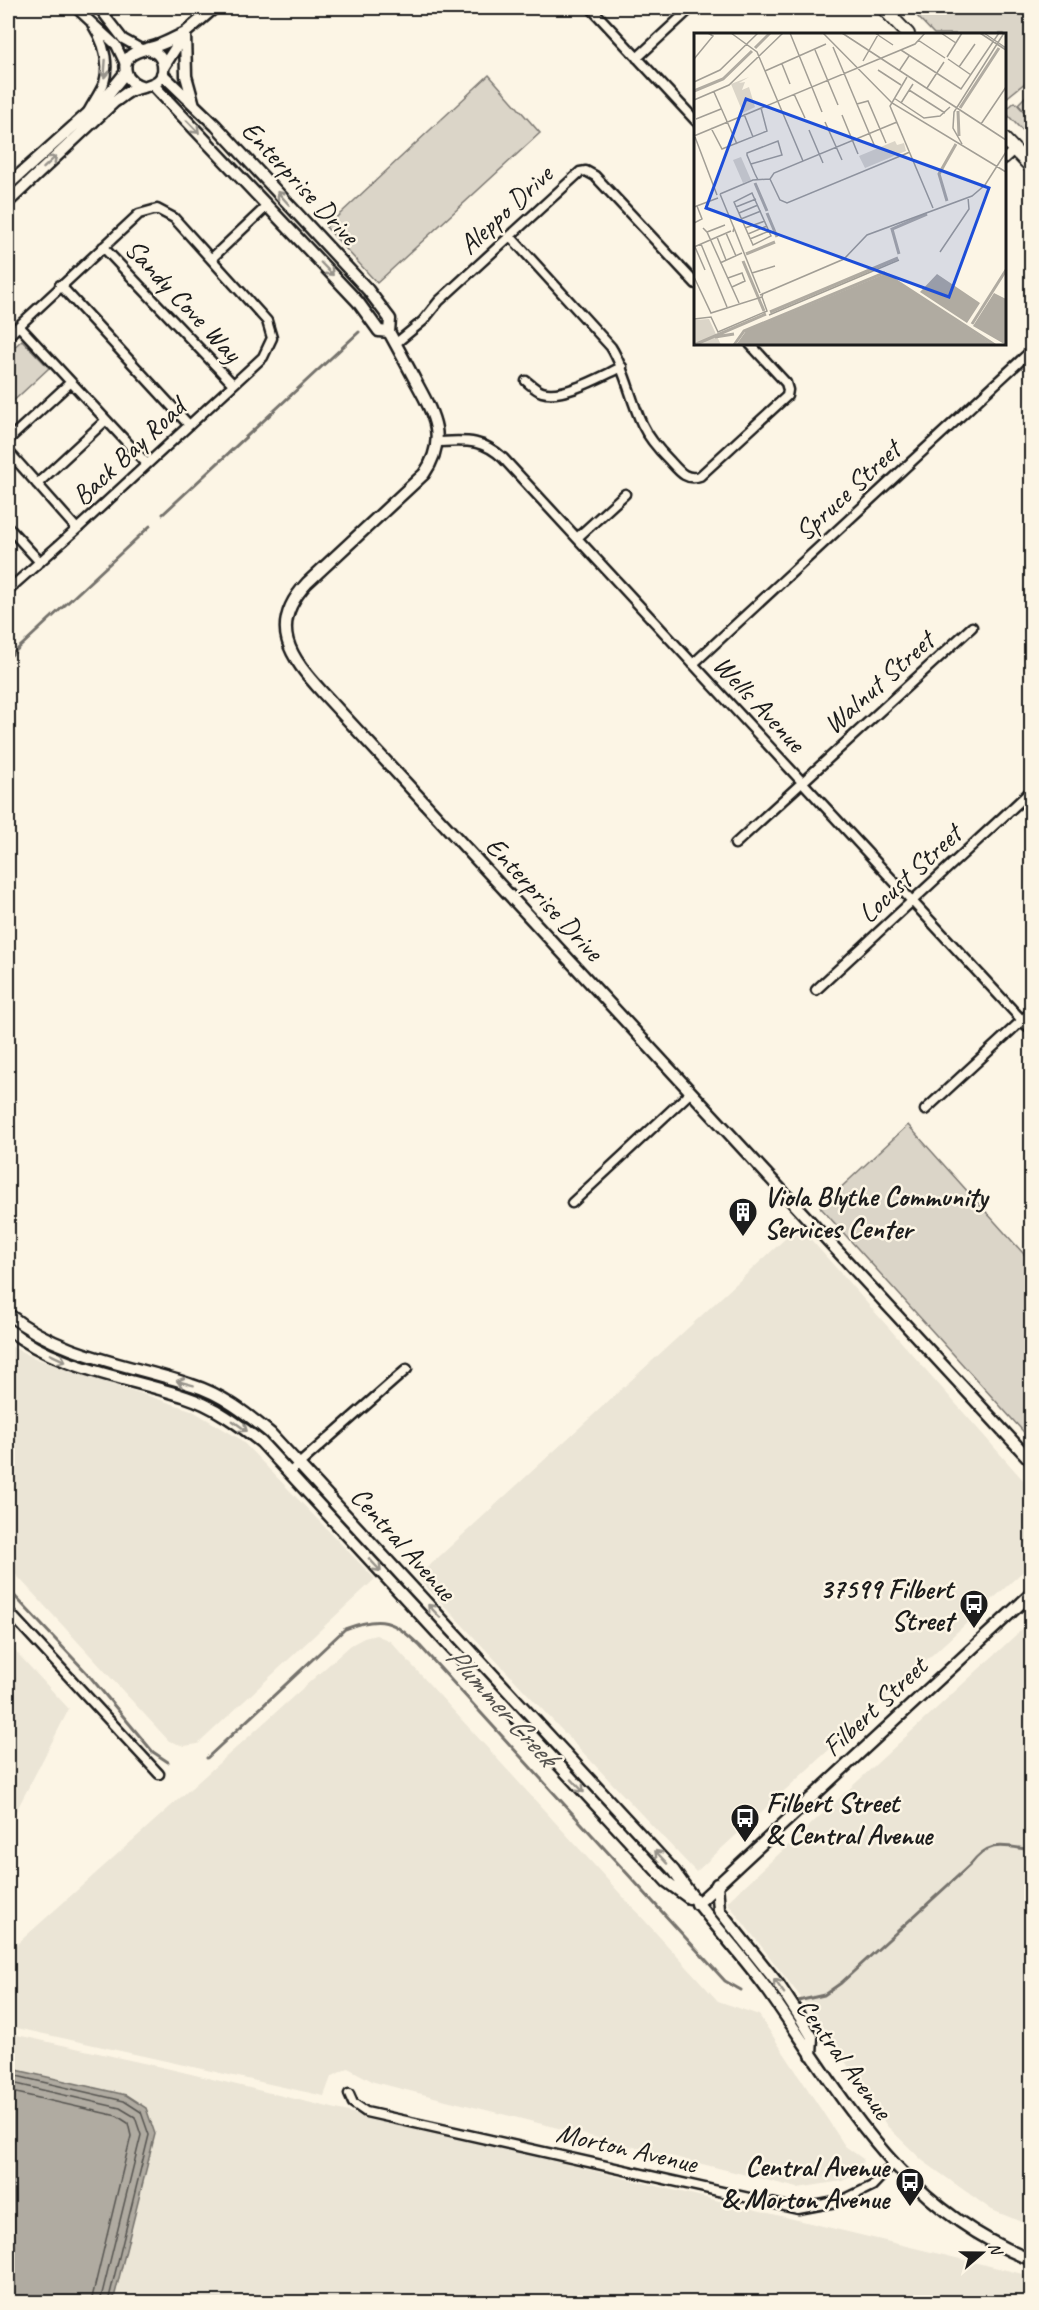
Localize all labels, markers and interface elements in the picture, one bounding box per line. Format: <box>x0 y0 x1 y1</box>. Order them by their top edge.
inset map <box>694 33 1006 345</box>
one-way arrow <box>99 58 110 78</box>
street label: Enterprise Drive <box>234 113 368 253</box>
one-way arrow <box>186 120 200 135</box>
one-way arrow <box>43 155 58 169</box>
street label: Aleppo Drive <box>451 156 561 262</box>
one-way arrow <box>276 191 290 206</box>
street label: Sandy Cove Way <box>118 231 251 371</box>
one-way arrow <box>319 262 334 277</box>
street label: Back Bay Road <box>64 387 195 513</box>
street label: Spruce Street <box>787 430 910 548</box>
street label: Walnut Street <box>816 621 944 741</box>
street label: Wells Avenue <box>706 648 815 761</box>
street label: Locust Street <box>850 814 971 930</box>
street label: Enterprise Drive <box>478 829 612 969</box>
place label: Viola Blythe Community Services Center <box>764 1179 990 1246</box>
building icon: Viola Blythe Community Services Center <box>727 1196 759 1238</box>
one-way arrow <box>49 1352 67 1364</box>
one-way arrow <box>176 1377 195 1388</box>
one-way arrow <box>231 1420 247 1432</box>
street label: Central Avenue <box>343 1479 465 1609</box>
one-way arrow <box>368 1558 383 1573</box>
place label: 37599 Filbert Street <box>820 1571 958 1638</box>
bus stop icon: 37599 Filbert Street <box>958 1588 990 1630</box>
one-way arrow <box>427 1604 441 1619</box>
water label: Plummer Creek <box>438 1638 570 1778</box>
street label: Filbert Street <box>815 1647 936 1764</box>
one-way arrow <box>571 1779 585 1794</box>
place label: Filbert Street & Central Avenue <box>766 1785 935 1852</box>
bus stop icon: Filbert Street & Central Avenue <box>729 1802 761 1844</box>
one-way arrow <box>654 1850 668 1865</box>
one-way arrow <box>772 1978 785 1994</box>
street label: Central Avenue <box>789 1991 901 2127</box>
street label: Morton Avenue <box>553 2114 702 2181</box>
place label: Central Avenue & Morton Avenue <box>721 2149 892 2216</box>
bus stop icon: Central Avenue & Morton Avenue <box>894 2166 926 2208</box>
north arrow <box>952 2223 1012 2283</box>
text: N <box>984 2240 1007 2259</box>

